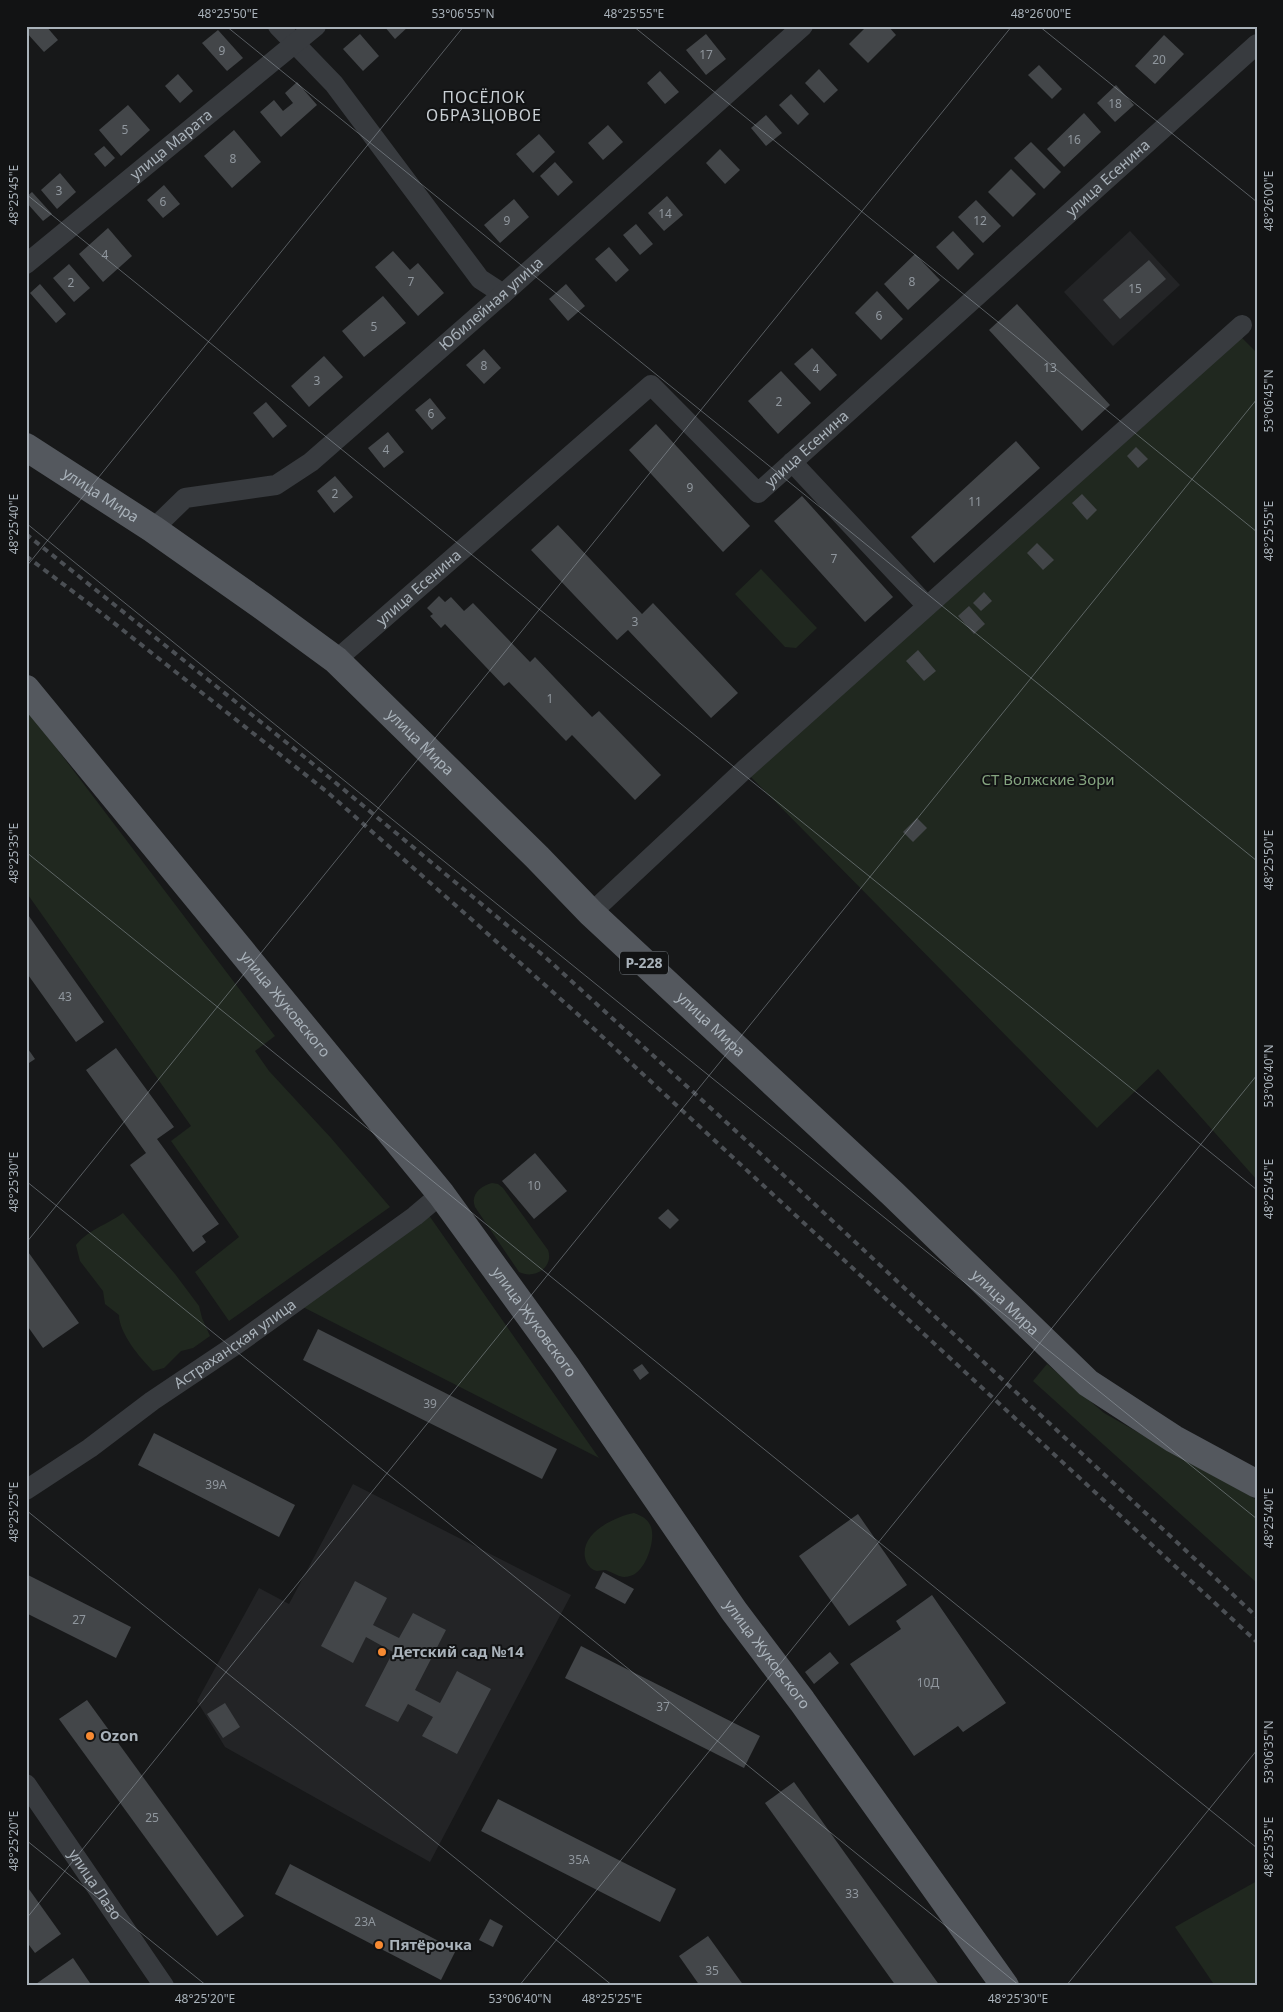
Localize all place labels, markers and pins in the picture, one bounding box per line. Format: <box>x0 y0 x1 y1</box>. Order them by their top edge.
place label: Детский сад №14 <box>392 1641 524 1661</box>
marker: Детский сад №14 <box>376 1646 388 1658</box>
place label: Ozon <box>100 1725 138 1745</box>
marker: Ozon <box>84 1730 96 1742</box>
place label: Пятёрочка <box>389 1934 472 1954</box>
marker: Пятёрочка <box>373 1939 385 1951</box>

